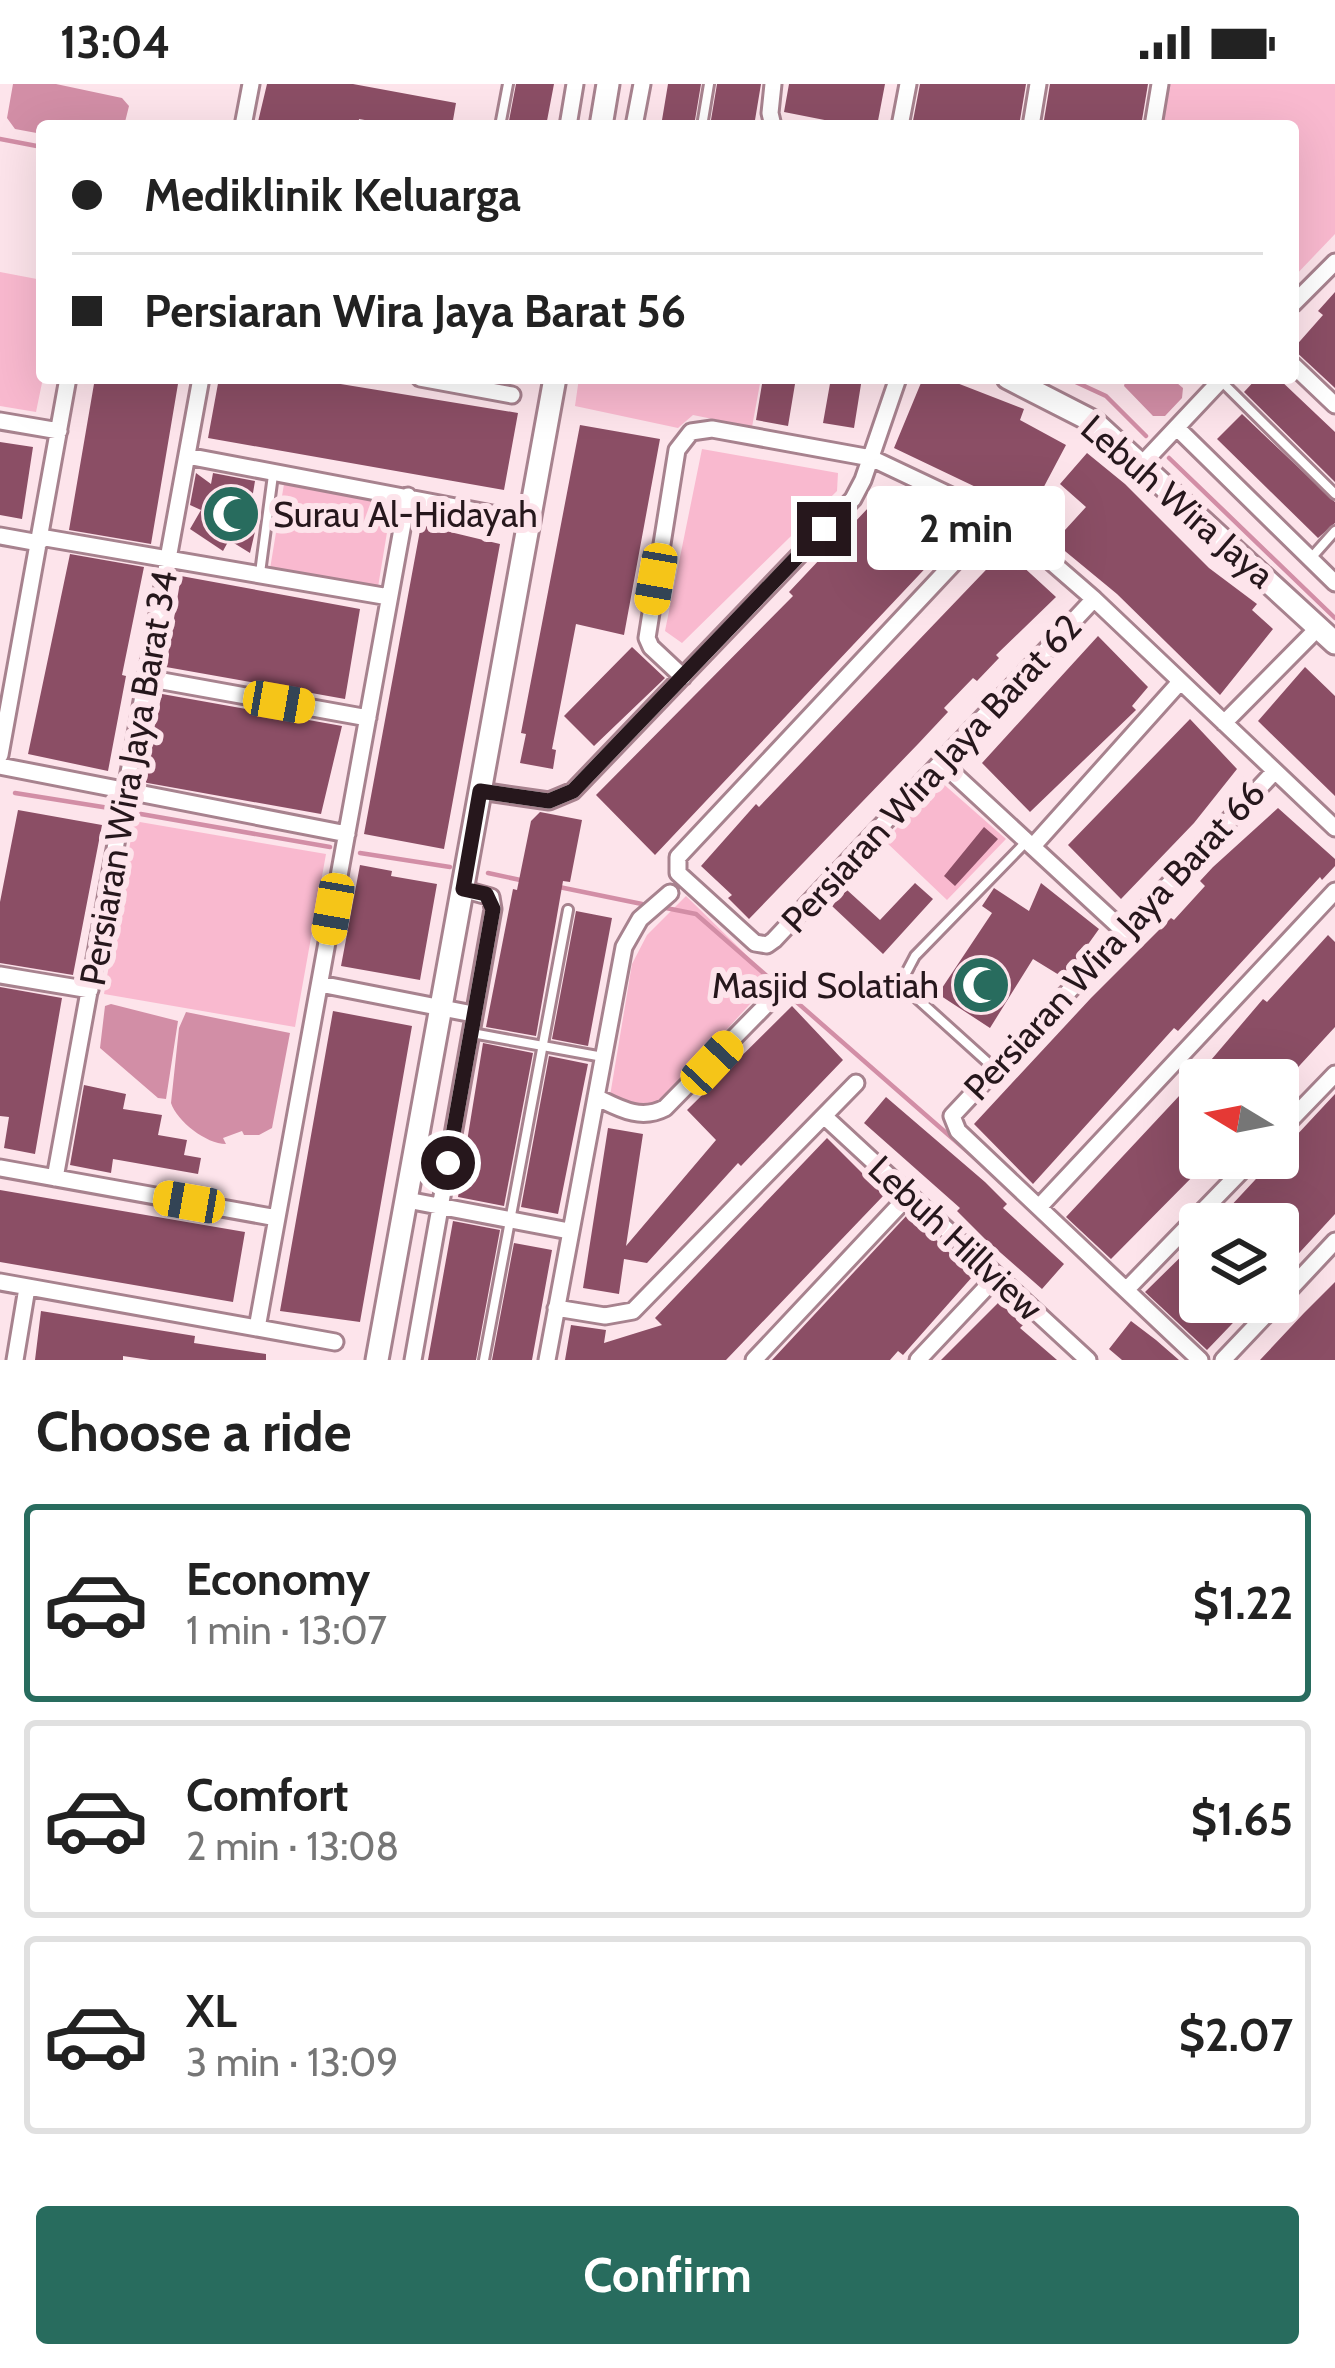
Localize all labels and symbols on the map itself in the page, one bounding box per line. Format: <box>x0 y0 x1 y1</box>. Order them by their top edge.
street label: Lebuh Wira Jaya <box>1073 405 1283 597</box>
mosque icon: Surau Al-Hidayah <box>200 483 262 545</box>
callout: 2 min <box>866 487 1064 571</box>
place label: Surau Al-Hidayah <box>273 492 538 536</box>
route end <box>797 502 851 556</box>
car <box>632 540 680 618</box>
street label: Persiaran Wira Jaya Barat 34 <box>70 567 186 989</box>
street label: Persiaran Wira Jaya Barat 62 <box>772 605 1090 941</box>
car <box>240 678 318 726</box>
street label: Persiaran Wira Jaya Barat 66 <box>954 771 1274 1109</box>
car <box>309 870 357 948</box>
mosque icon: Masjid Solatiah <box>950 954 1012 1016</box>
place label: Masjid Solatiah <box>712 963 939 1007</box>
car <box>674 1024 750 1102</box>
north arrow <box>1179 1059 1299 1179</box>
route start <box>421 1136 475 1190</box>
street label: Lebuh Hillview <box>860 1146 1052 1330</box>
car <box>150 1178 228 1226</box>

